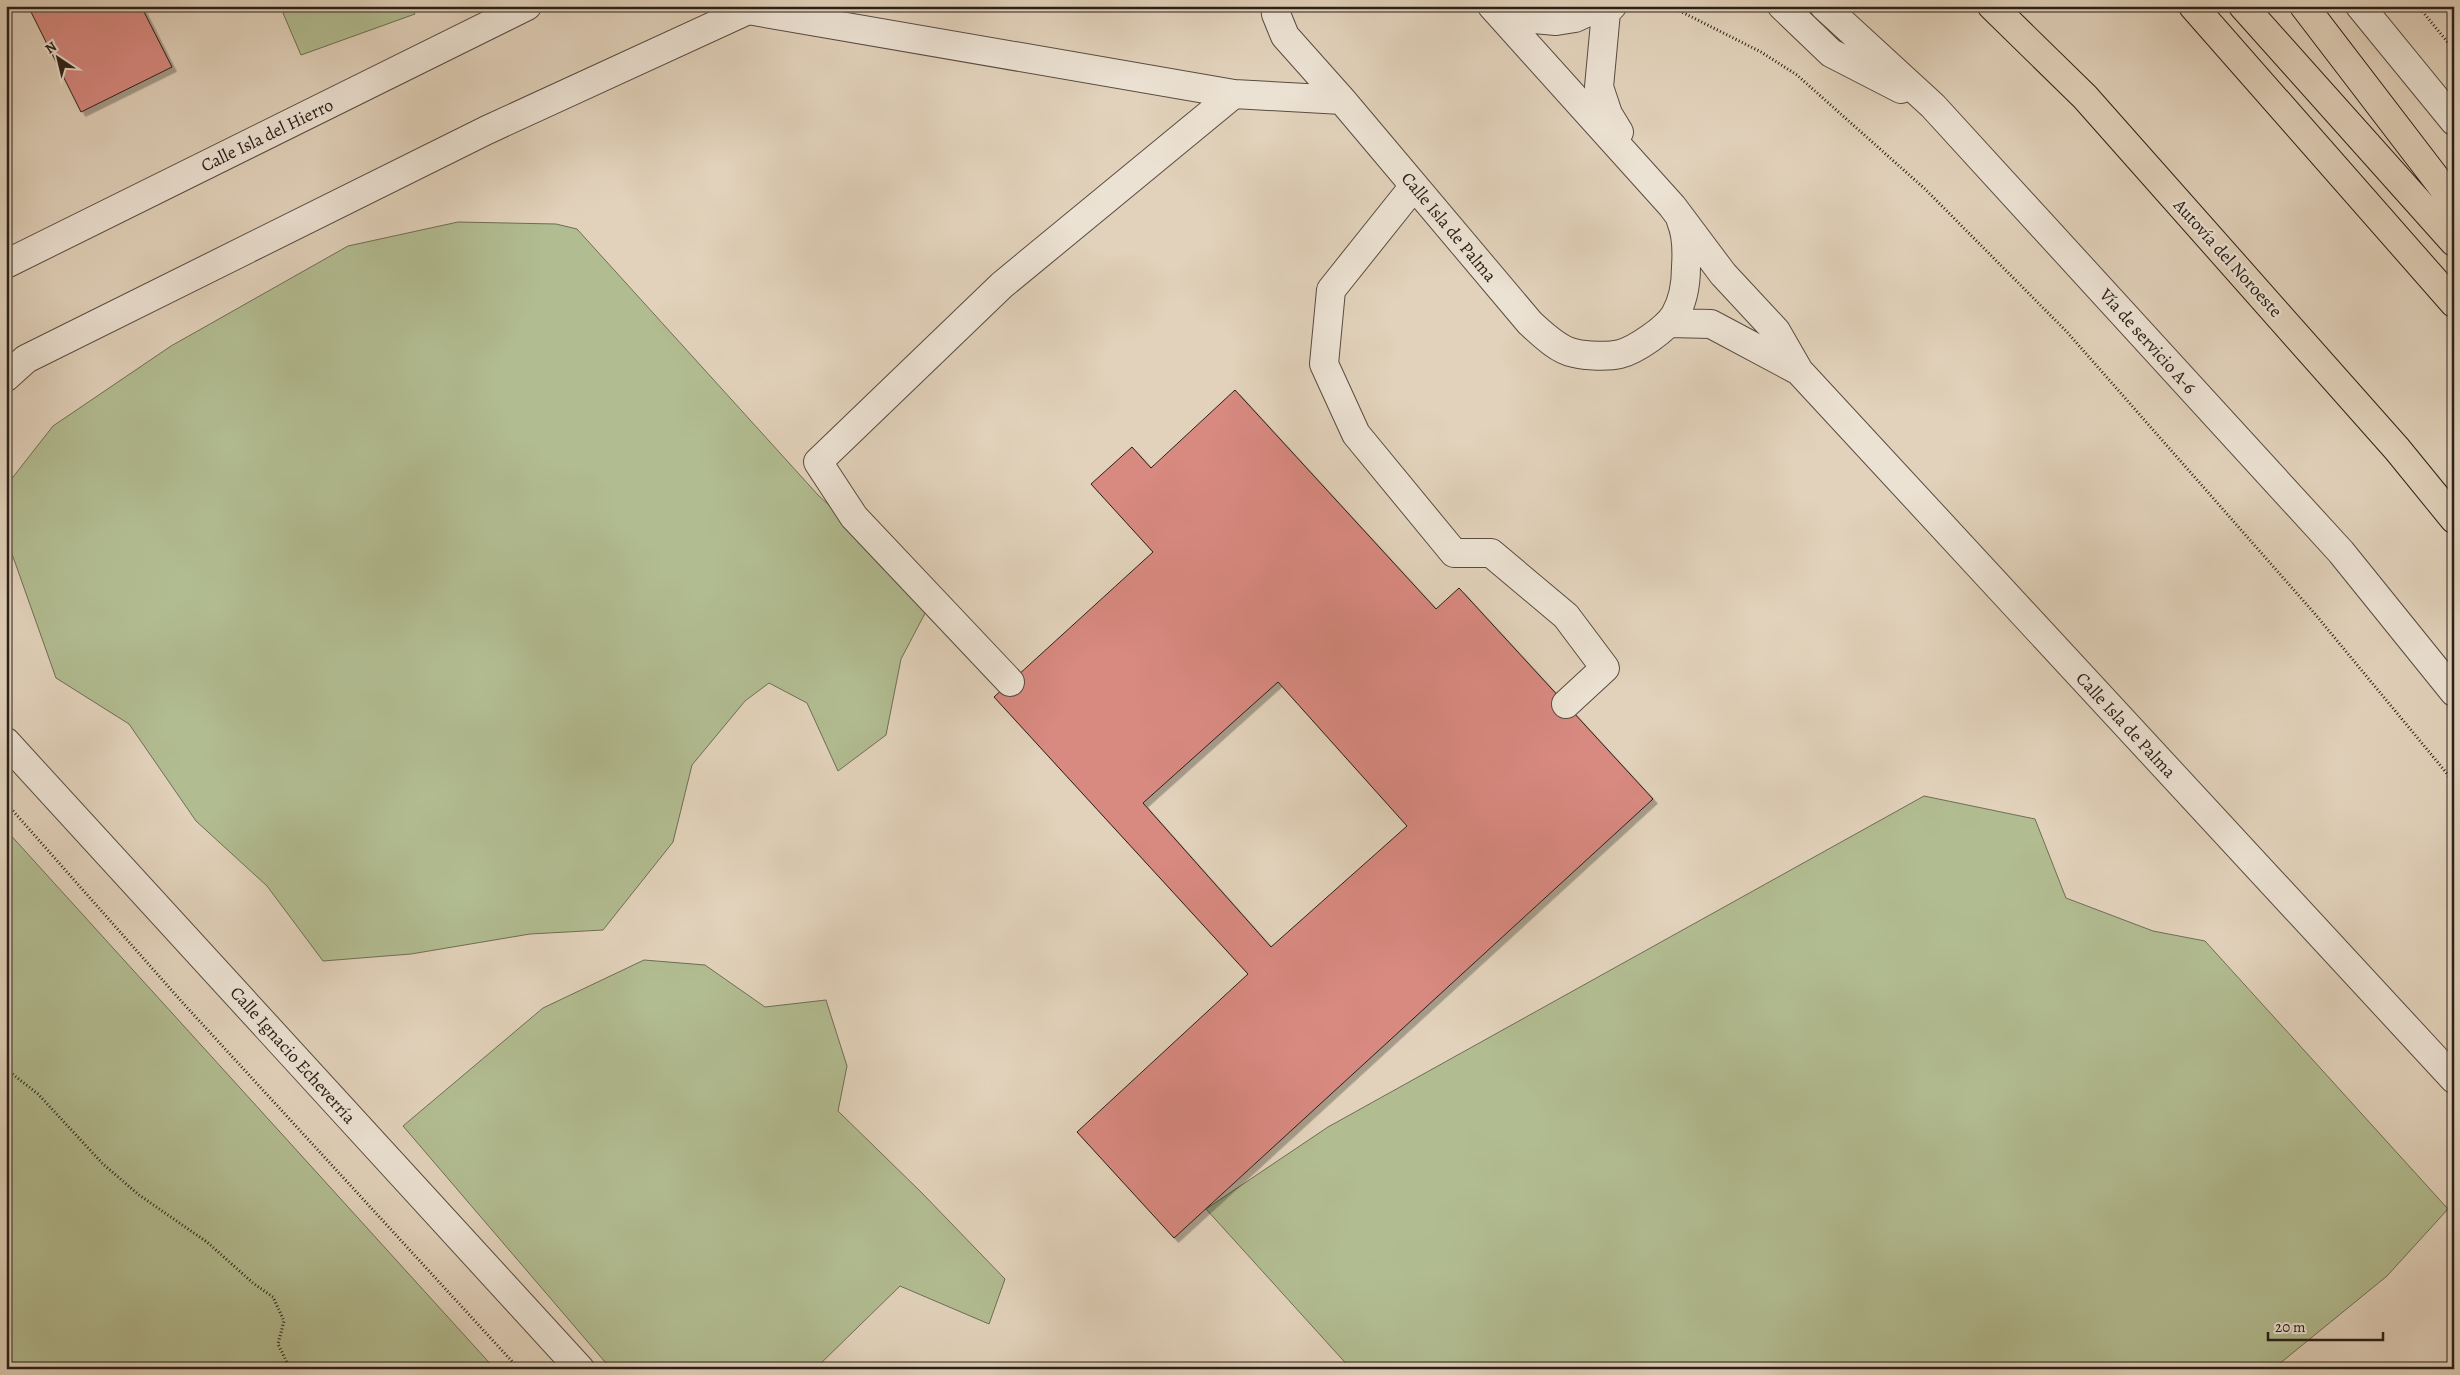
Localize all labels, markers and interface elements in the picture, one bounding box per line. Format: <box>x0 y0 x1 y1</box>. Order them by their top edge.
north arrow <box>32 32 82 82</box>
text: N <box>41 37 60 58</box>
street label: Calle Isla del Hierro <box>197 93 337 177</box>
street label: Calle Isla de Palma <box>1396 167 1503 288</box>
street label: Autovía del Noroeste <box>2168 193 2288 322</box>
street label: Vía de servicio A-6 <box>2094 282 2202 399</box>
street label: Calle Isla de Palma <box>2071 667 2182 784</box>
street label: Calle Ignacio Echeverría <box>225 981 362 1129</box>
scale bar <box>2268 1310 2382 1342</box>
text: 20 m <box>2275 1317 2306 1337</box>

